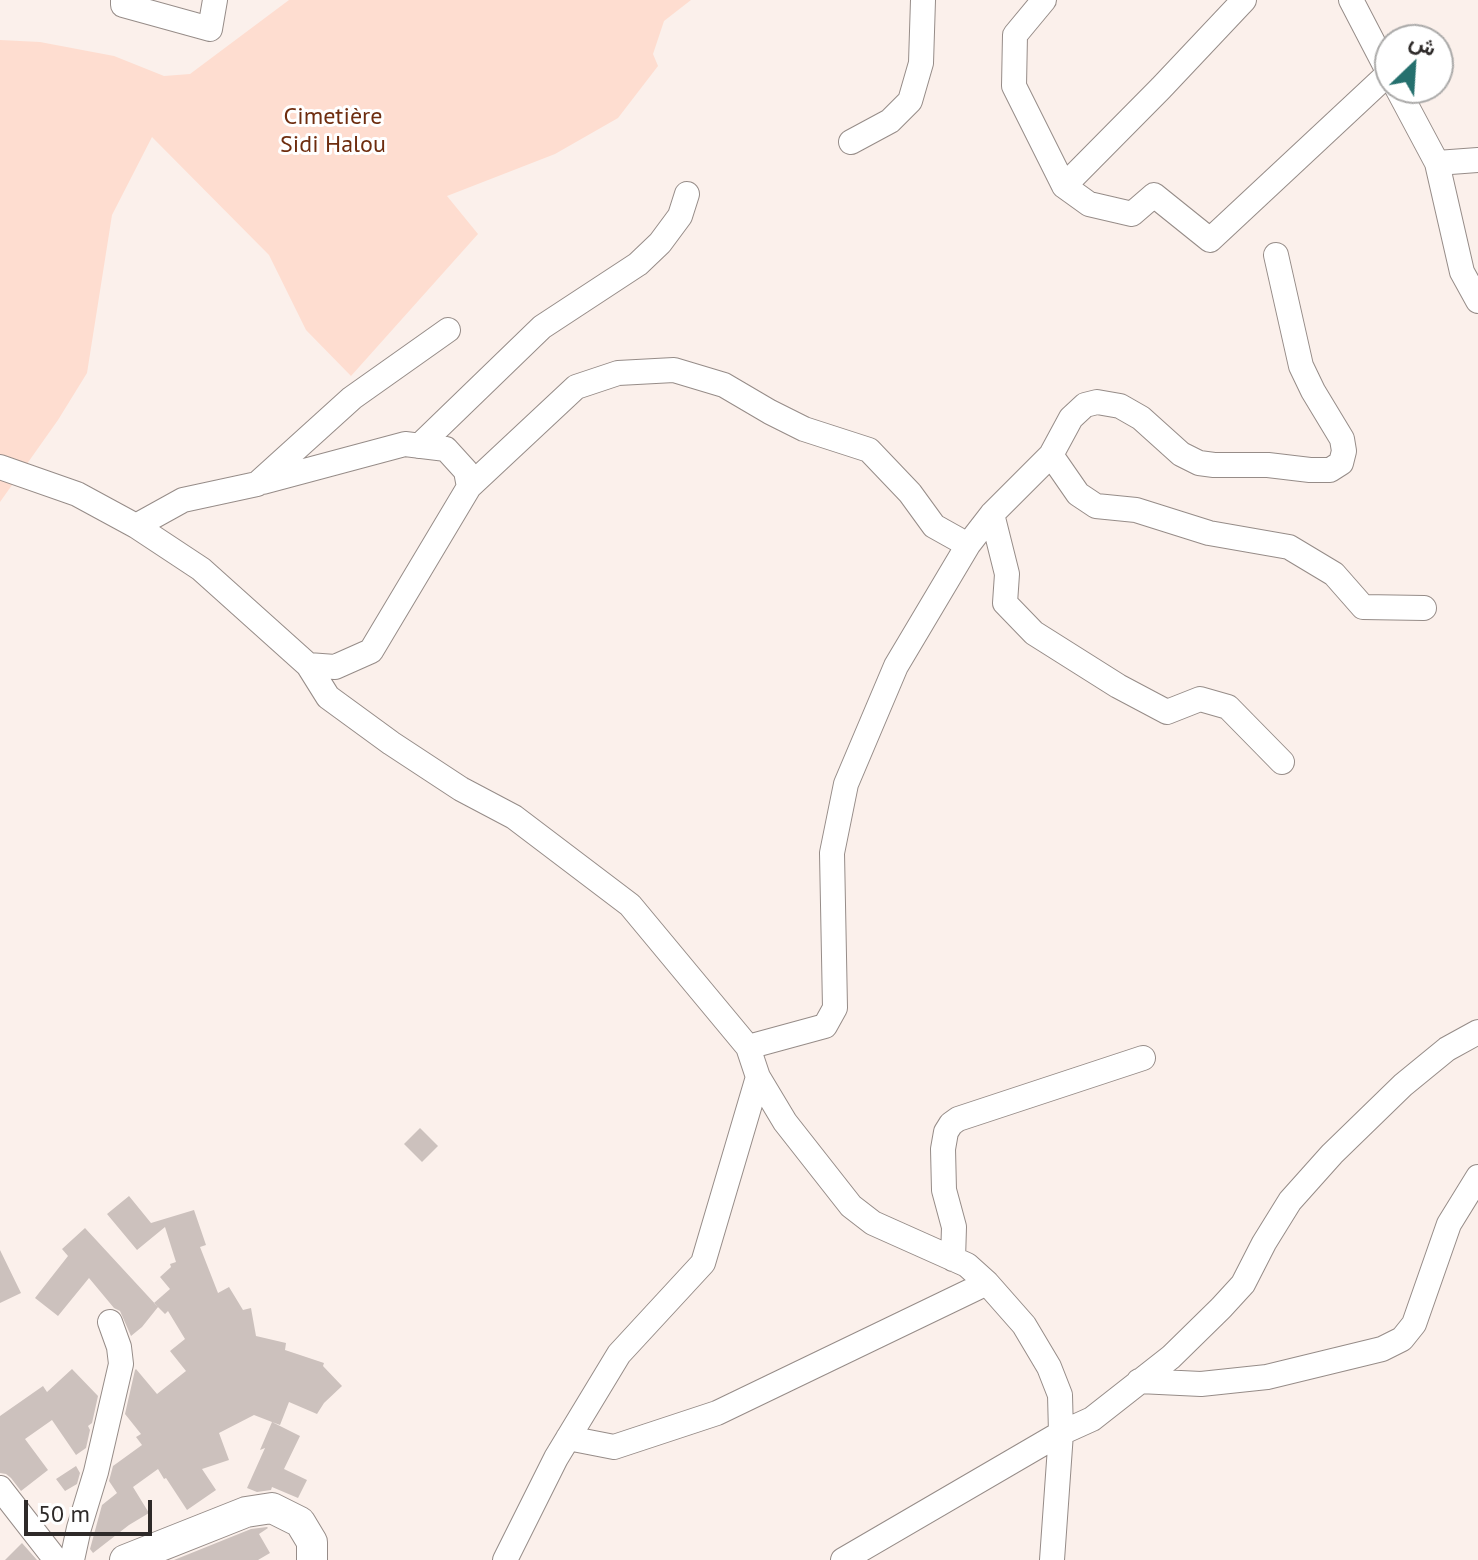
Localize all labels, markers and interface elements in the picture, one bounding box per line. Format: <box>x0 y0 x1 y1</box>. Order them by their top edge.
north arrow <box>1374 24 1454 104</box>
text: ش <box>1405 26 1441 62</box>
park label: Cimetière Sidi Halou <box>280 103 386 159</box>
scale bar <box>28 1484 156 1534</box>
text: 50 m <box>38 1498 90 1529</box>

